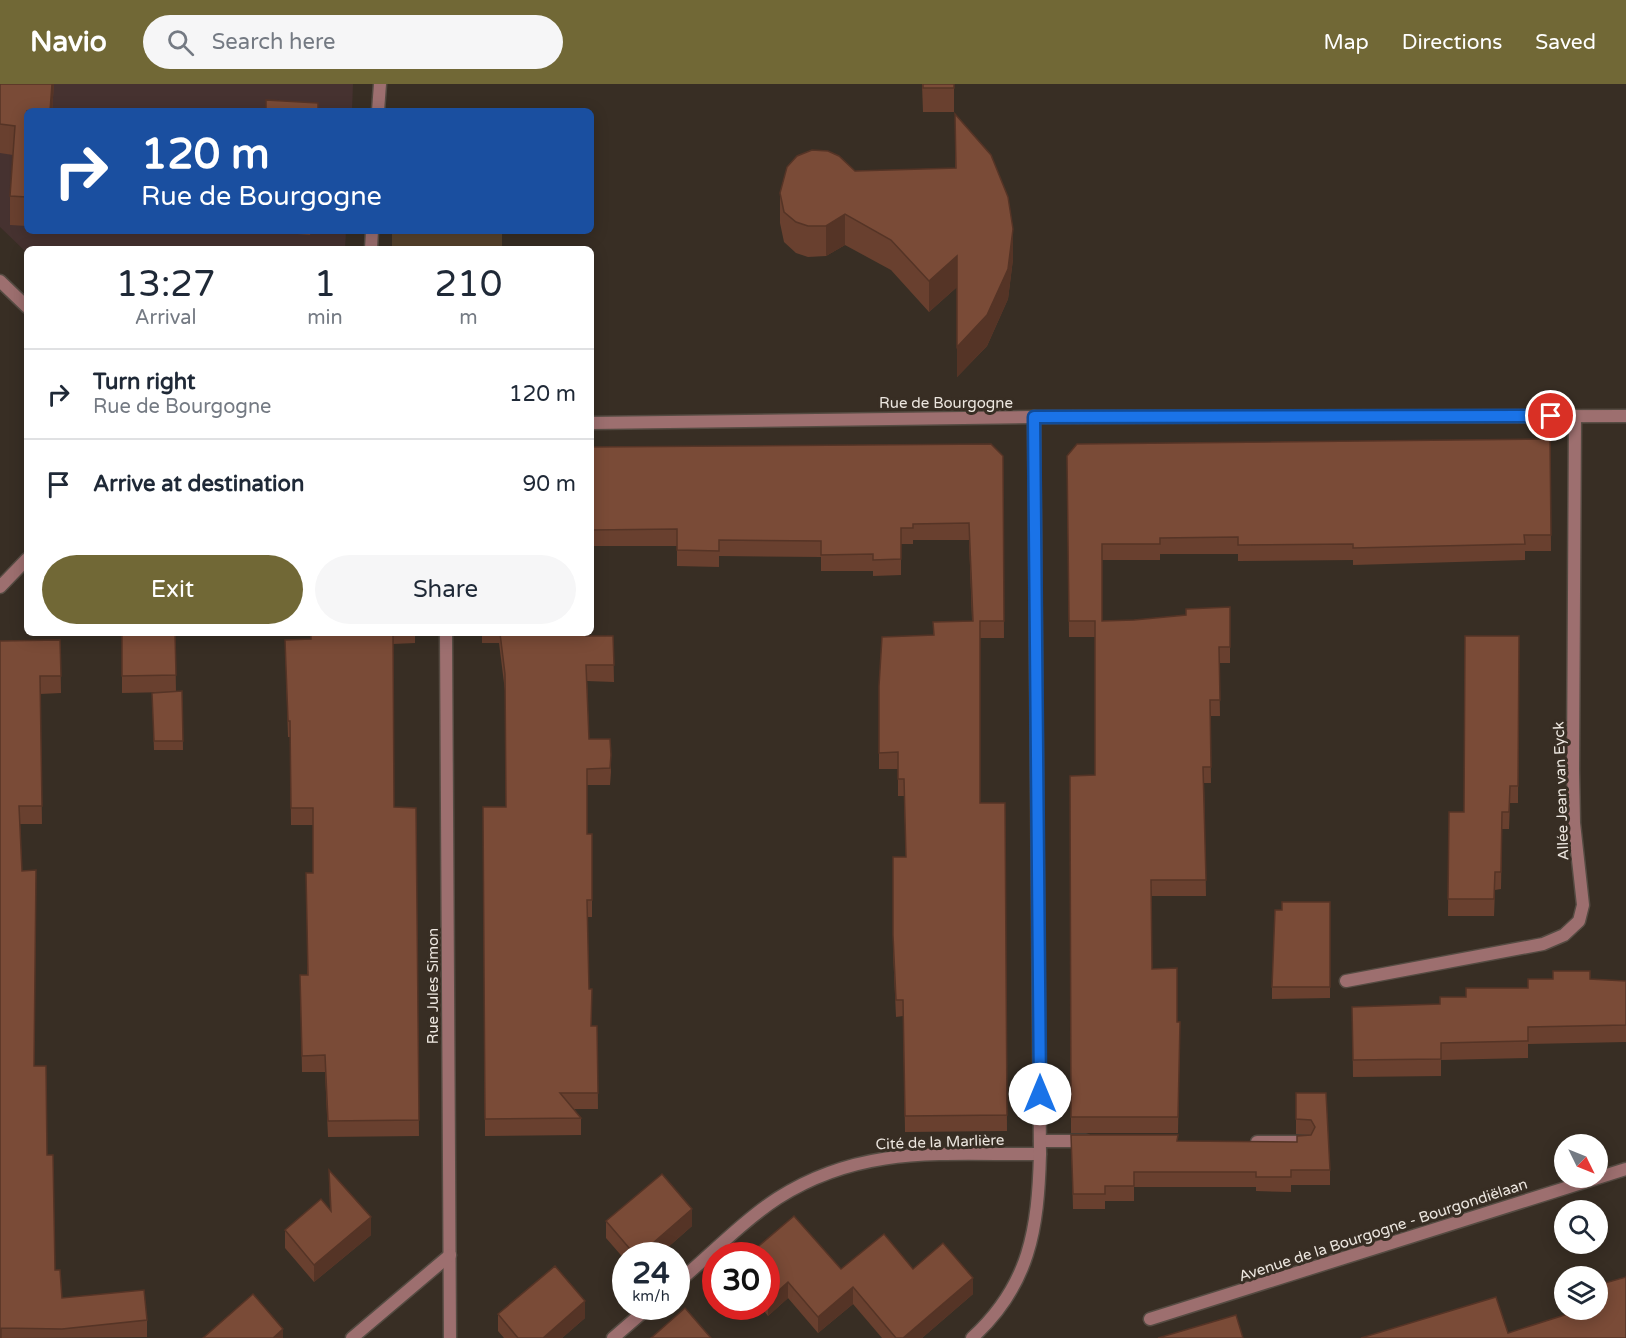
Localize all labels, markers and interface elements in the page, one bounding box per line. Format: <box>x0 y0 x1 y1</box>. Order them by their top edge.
search box <box>143 15 563 69</box>
text: Navio <box>30 25 107 59</box>
icon: search <box>164 26 197 59</box>
text: Search here <box>212 29 336 55</box>
text: Map <box>1323 30 1369 55</box>
text: Directions <box>1402 30 1502 55</box>
text: Saved <box>1535 30 1596 55</box>
text: 120 m <box>141 129 270 180</box>
icon: right <box>42 132 120 210</box>
text: Rue de Bourgogne <box>141 180 382 213</box>
text: 13:27 <box>116 263 216 306</box>
text: 1 <box>314 263 336 306</box>
text: 210 <box>434 263 502 306</box>
text: Arrival <box>135 306 197 330</box>
text: min <box>307 306 343 330</box>
text: m <box>459 306 478 330</box>
text: Turn right <box>93 369 195 395</box>
icon: right <box>42 378 75 411</box>
text: 120 m <box>509 381 576 407</box>
pin <box>1525 390 1576 441</box>
street label: Rue de Bourgogne <box>879 394 1013 412</box>
text: Rue de Bourgogne <box>93 395 271 419</box>
icon: arrive <box>1534 399 1567 432</box>
icon: arrive <box>42 468 75 501</box>
text: Arrive at destination <box>93 471 304 497</box>
text: 90 m <box>522 471 576 497</box>
button: Exit <box>42 555 303 624</box>
button: Share <box>315 555 576 624</box>
street label: Allée Jean van Eyck <box>1550 721 1572 861</box>
street label: Rue Jules Simon <box>424 928 442 1044</box>
position arrow <box>1008 1062 1072 1126</box>
street label: Cité de la Marlière <box>875 1131 1005 1153</box>
north arrow <box>1554 1134 1608 1188</box>
map controls <box>1554 1134 1608 1320</box>
street label: Avenue de la Bourgogne - Bourgondiëlaan <box>1236 1175 1530 1285</box>
button: search <box>1554 1200 1608 1254</box>
speed limit sign: 30 <box>702 1242 780 1320</box>
text: 24 <box>632 1255 670 1292</box>
button: layers <box>1554 1266 1608 1320</box>
text: km/h <box>632 1287 670 1305</box>

